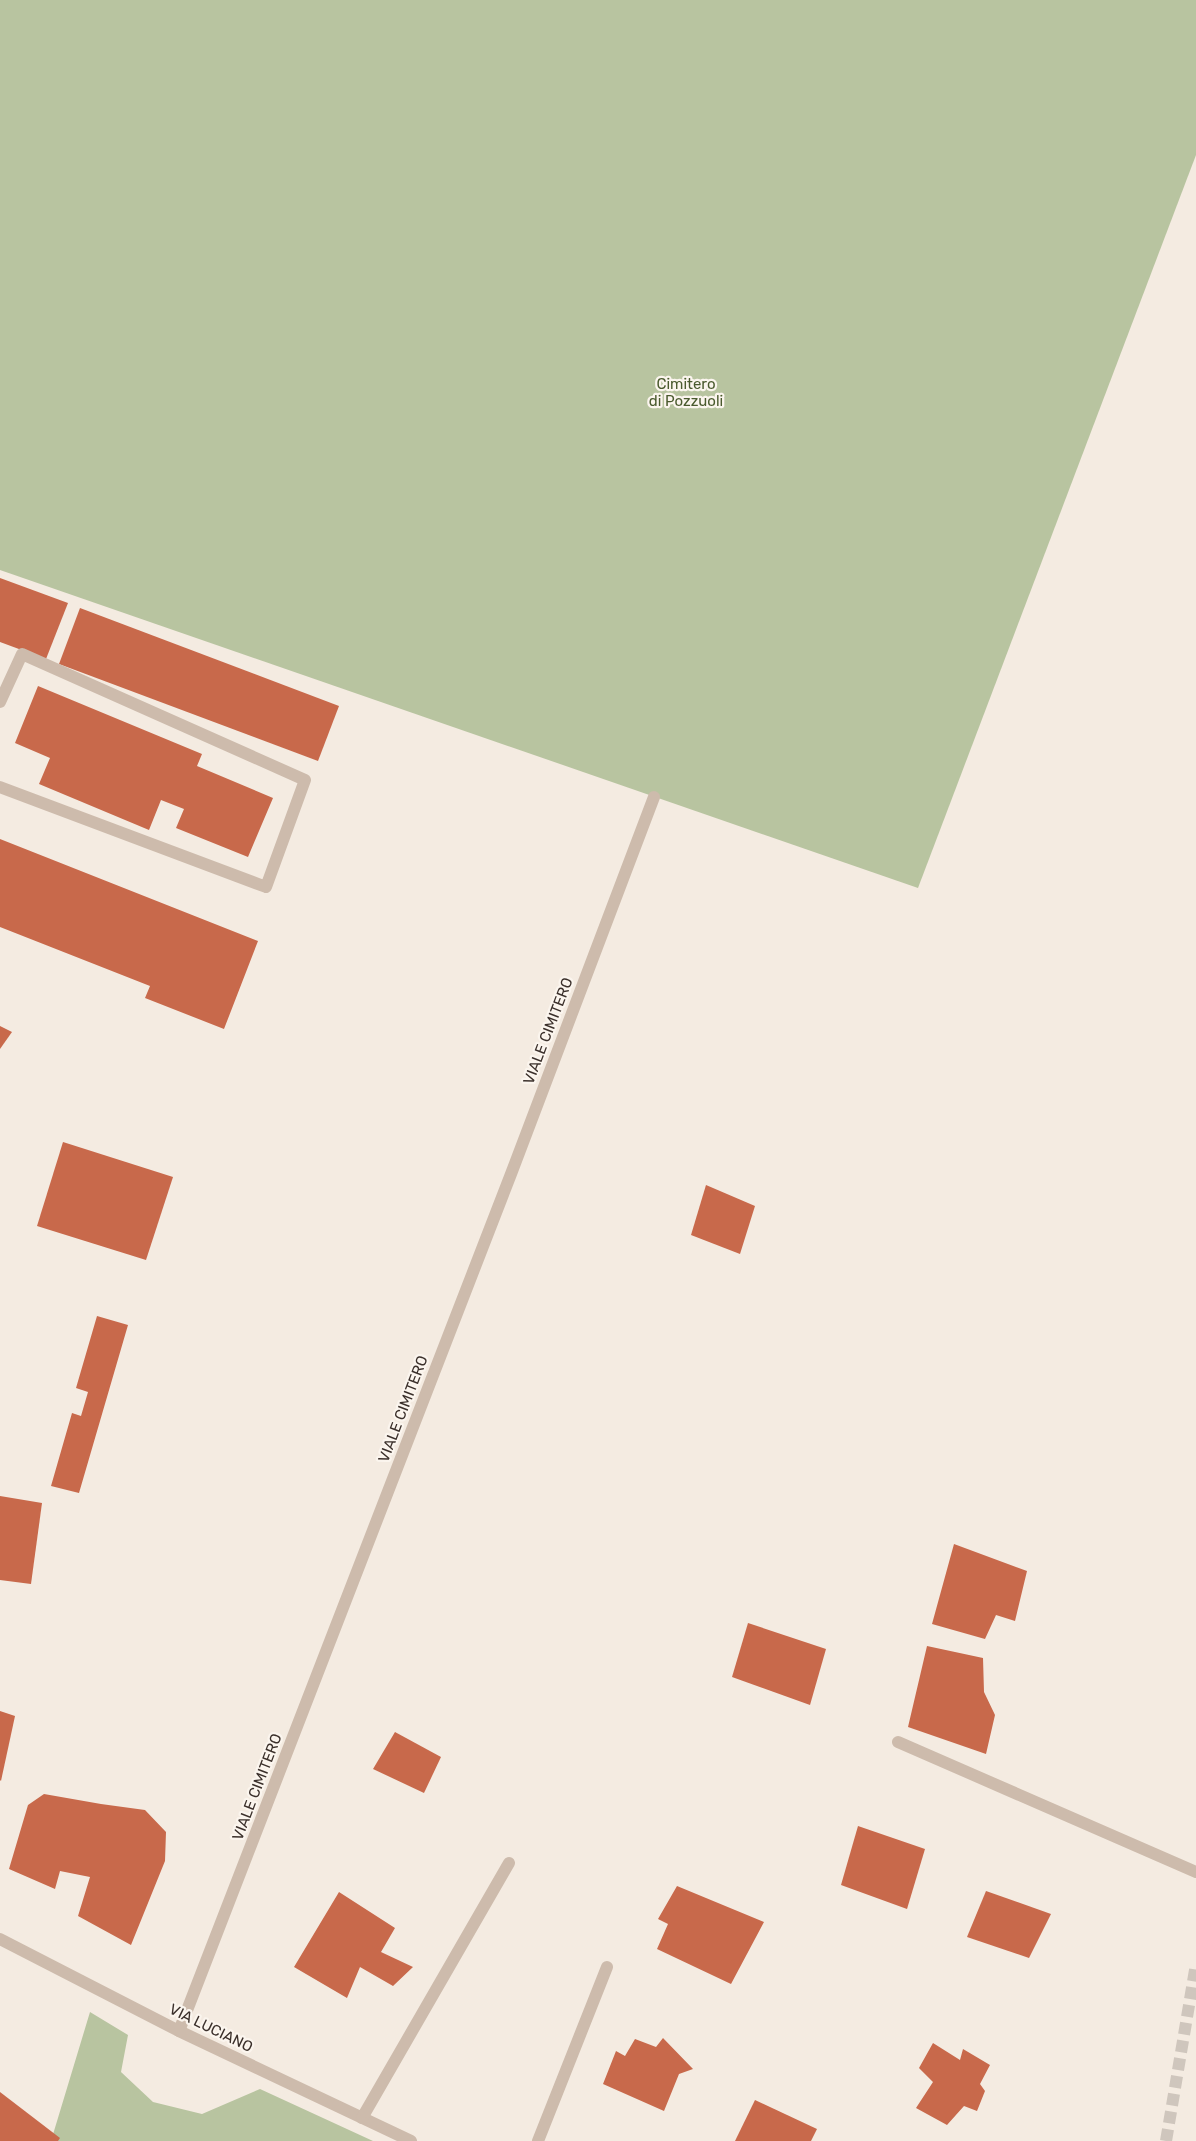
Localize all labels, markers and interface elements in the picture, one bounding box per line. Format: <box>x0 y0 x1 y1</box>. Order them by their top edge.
park label: Cimitero di Pozzuoli <box>649 375 723 410</box>
street label: VIALE CIMITERO <box>519 975 577 1087</box>
street label: VIALE CIMITERO <box>374 1353 432 1465</box>
street label: VIALE CIMITERO <box>228 1731 286 1843</box>
street label: VIA LUCIANO <box>166 2000 256 2056</box>

